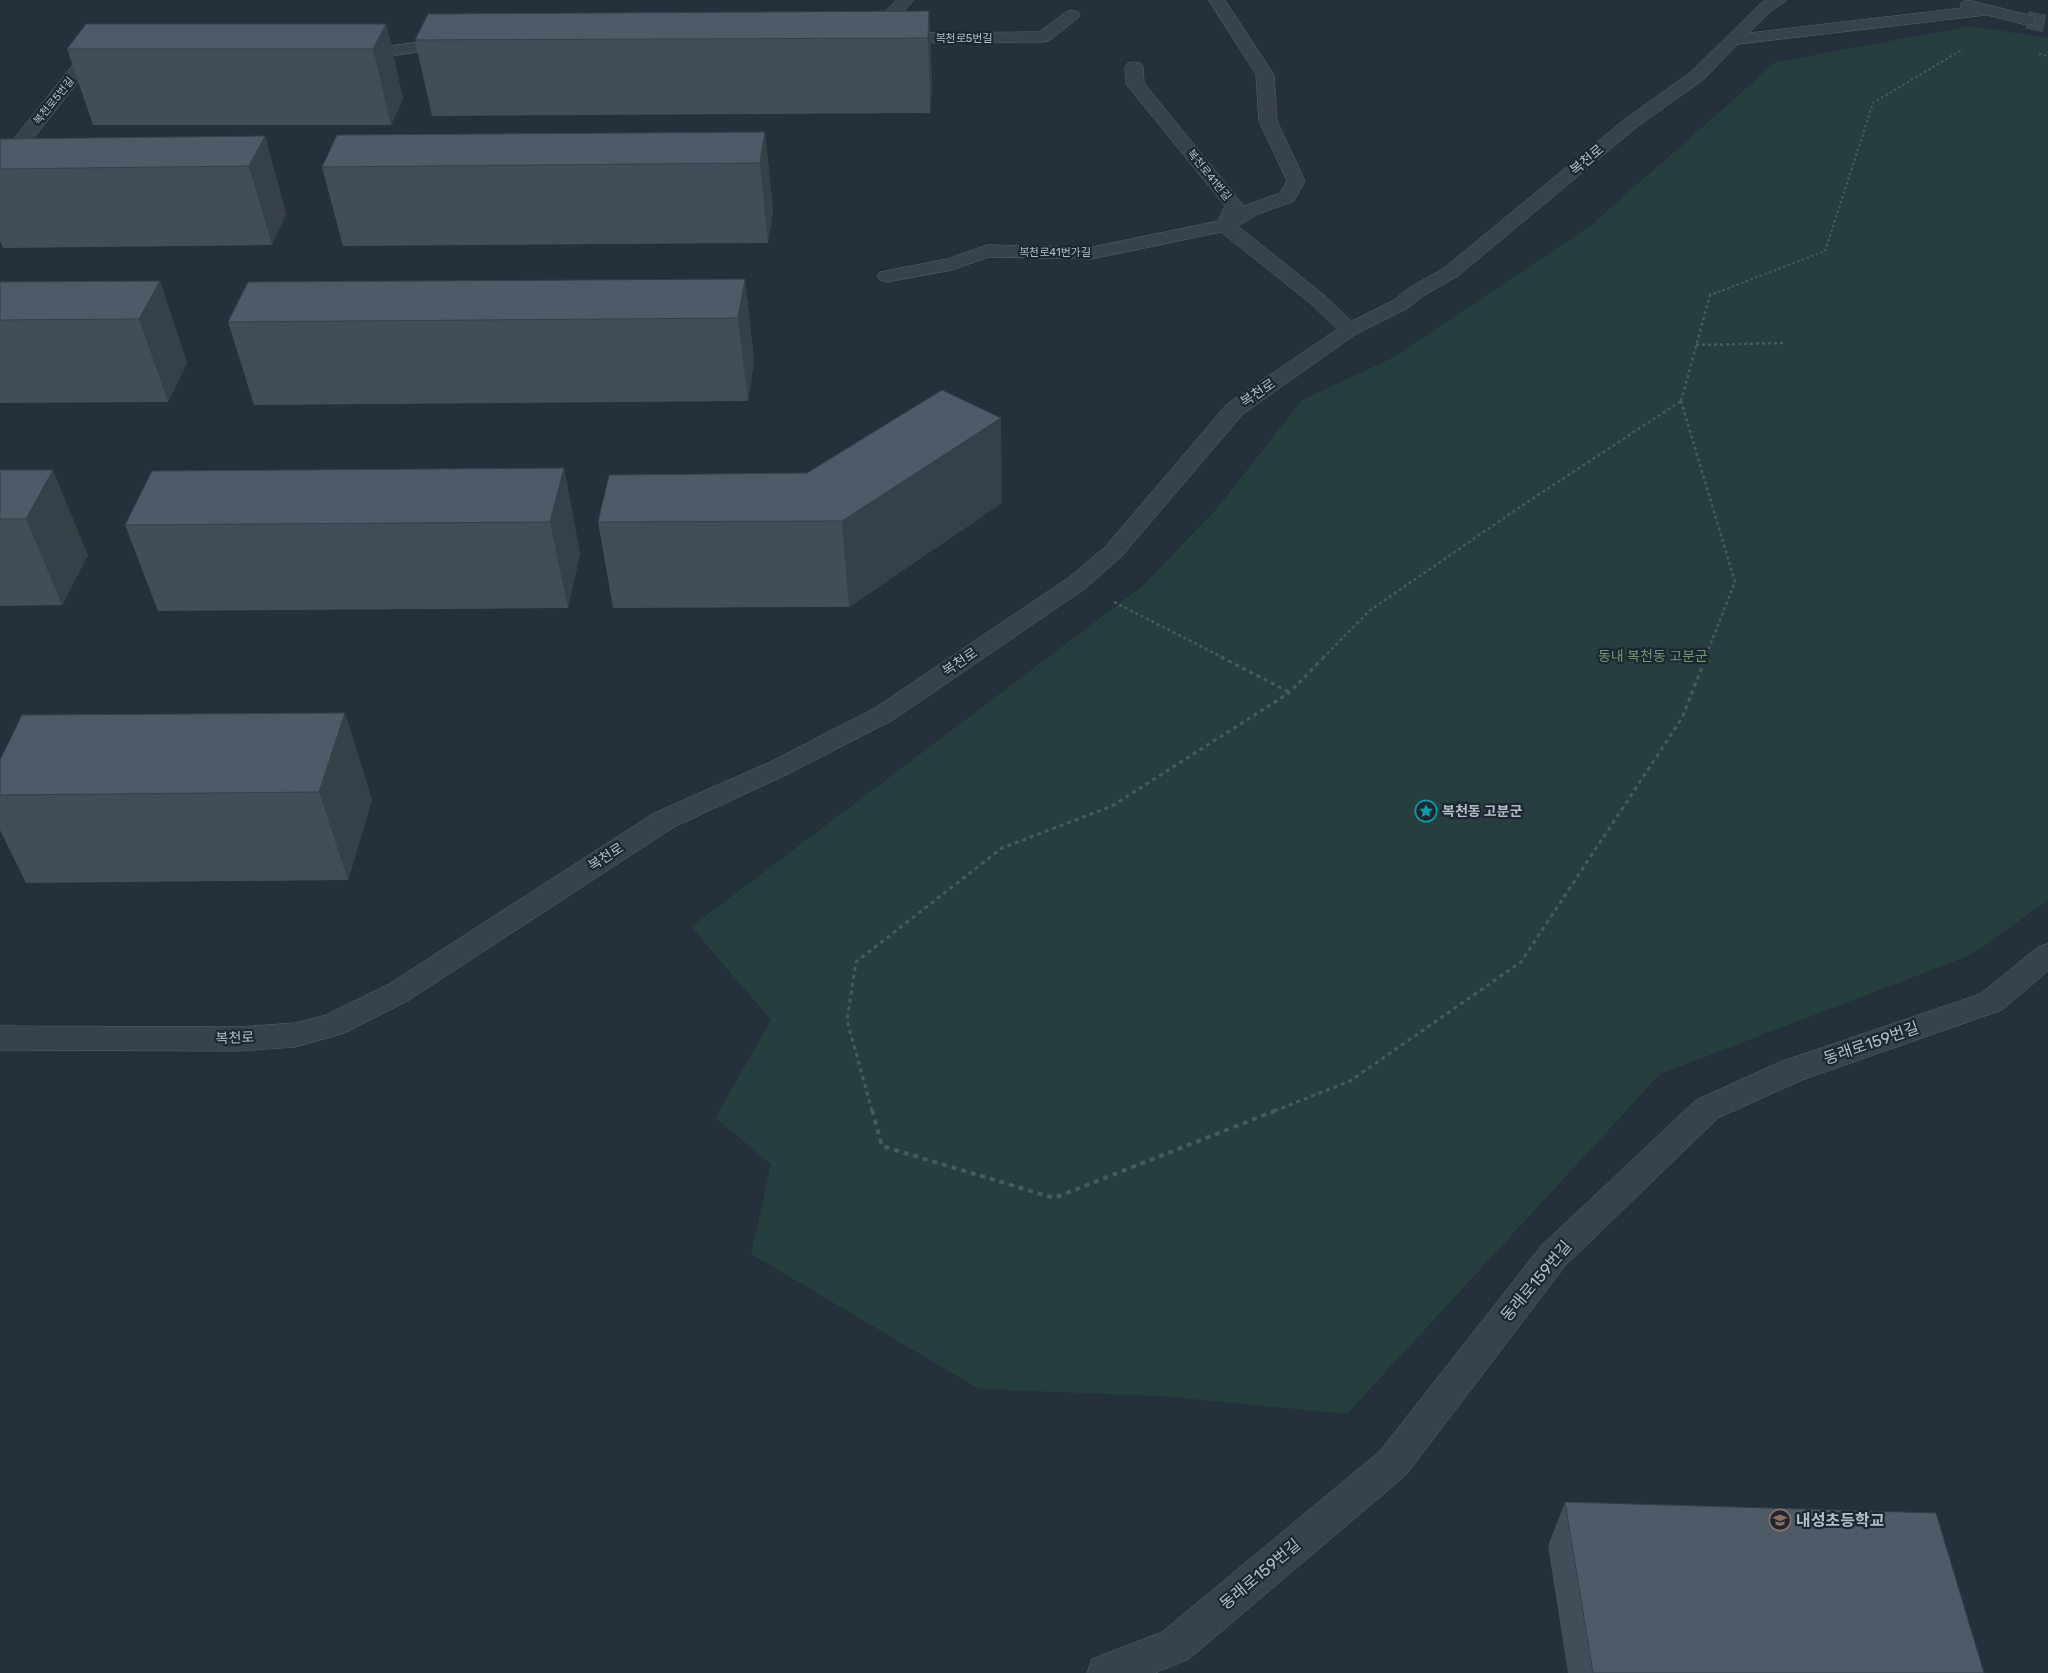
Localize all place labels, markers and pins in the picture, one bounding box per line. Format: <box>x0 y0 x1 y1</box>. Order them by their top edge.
place icon: 복천동 고분군 <box>1414 799 1438 823</box>
place label: 복천동 고분군 <box>1442 803 1522 820</box>
school or university icon: 내성초등학교 <box>1768 1508 1792 1532</box>
place label: 내성초등학교 <box>1796 1511 1885 1530</box>

